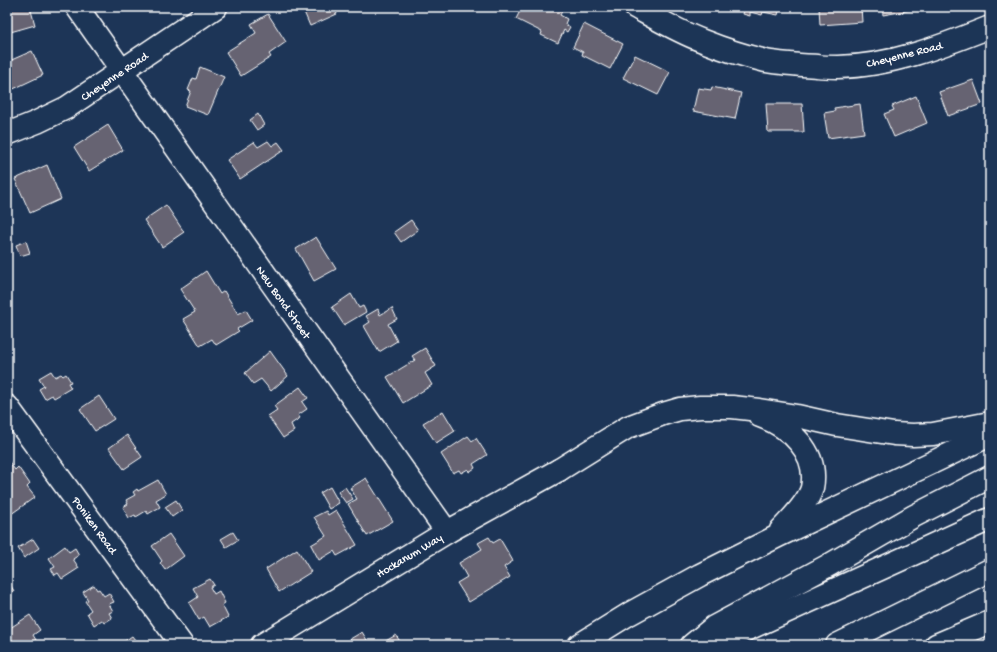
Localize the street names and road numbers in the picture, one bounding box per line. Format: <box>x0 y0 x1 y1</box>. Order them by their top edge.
street label: Cheyenne Road <box>865 39 945 72</box>
street label: Cheyenne Road <box>79 50 152 105</box>
street label: New Bond Street <box>252 264 313 343</box>
street label: Poniken Road <box>67 494 119 558</box>
street label: Hockanum Way <box>374 531 446 582</box>

